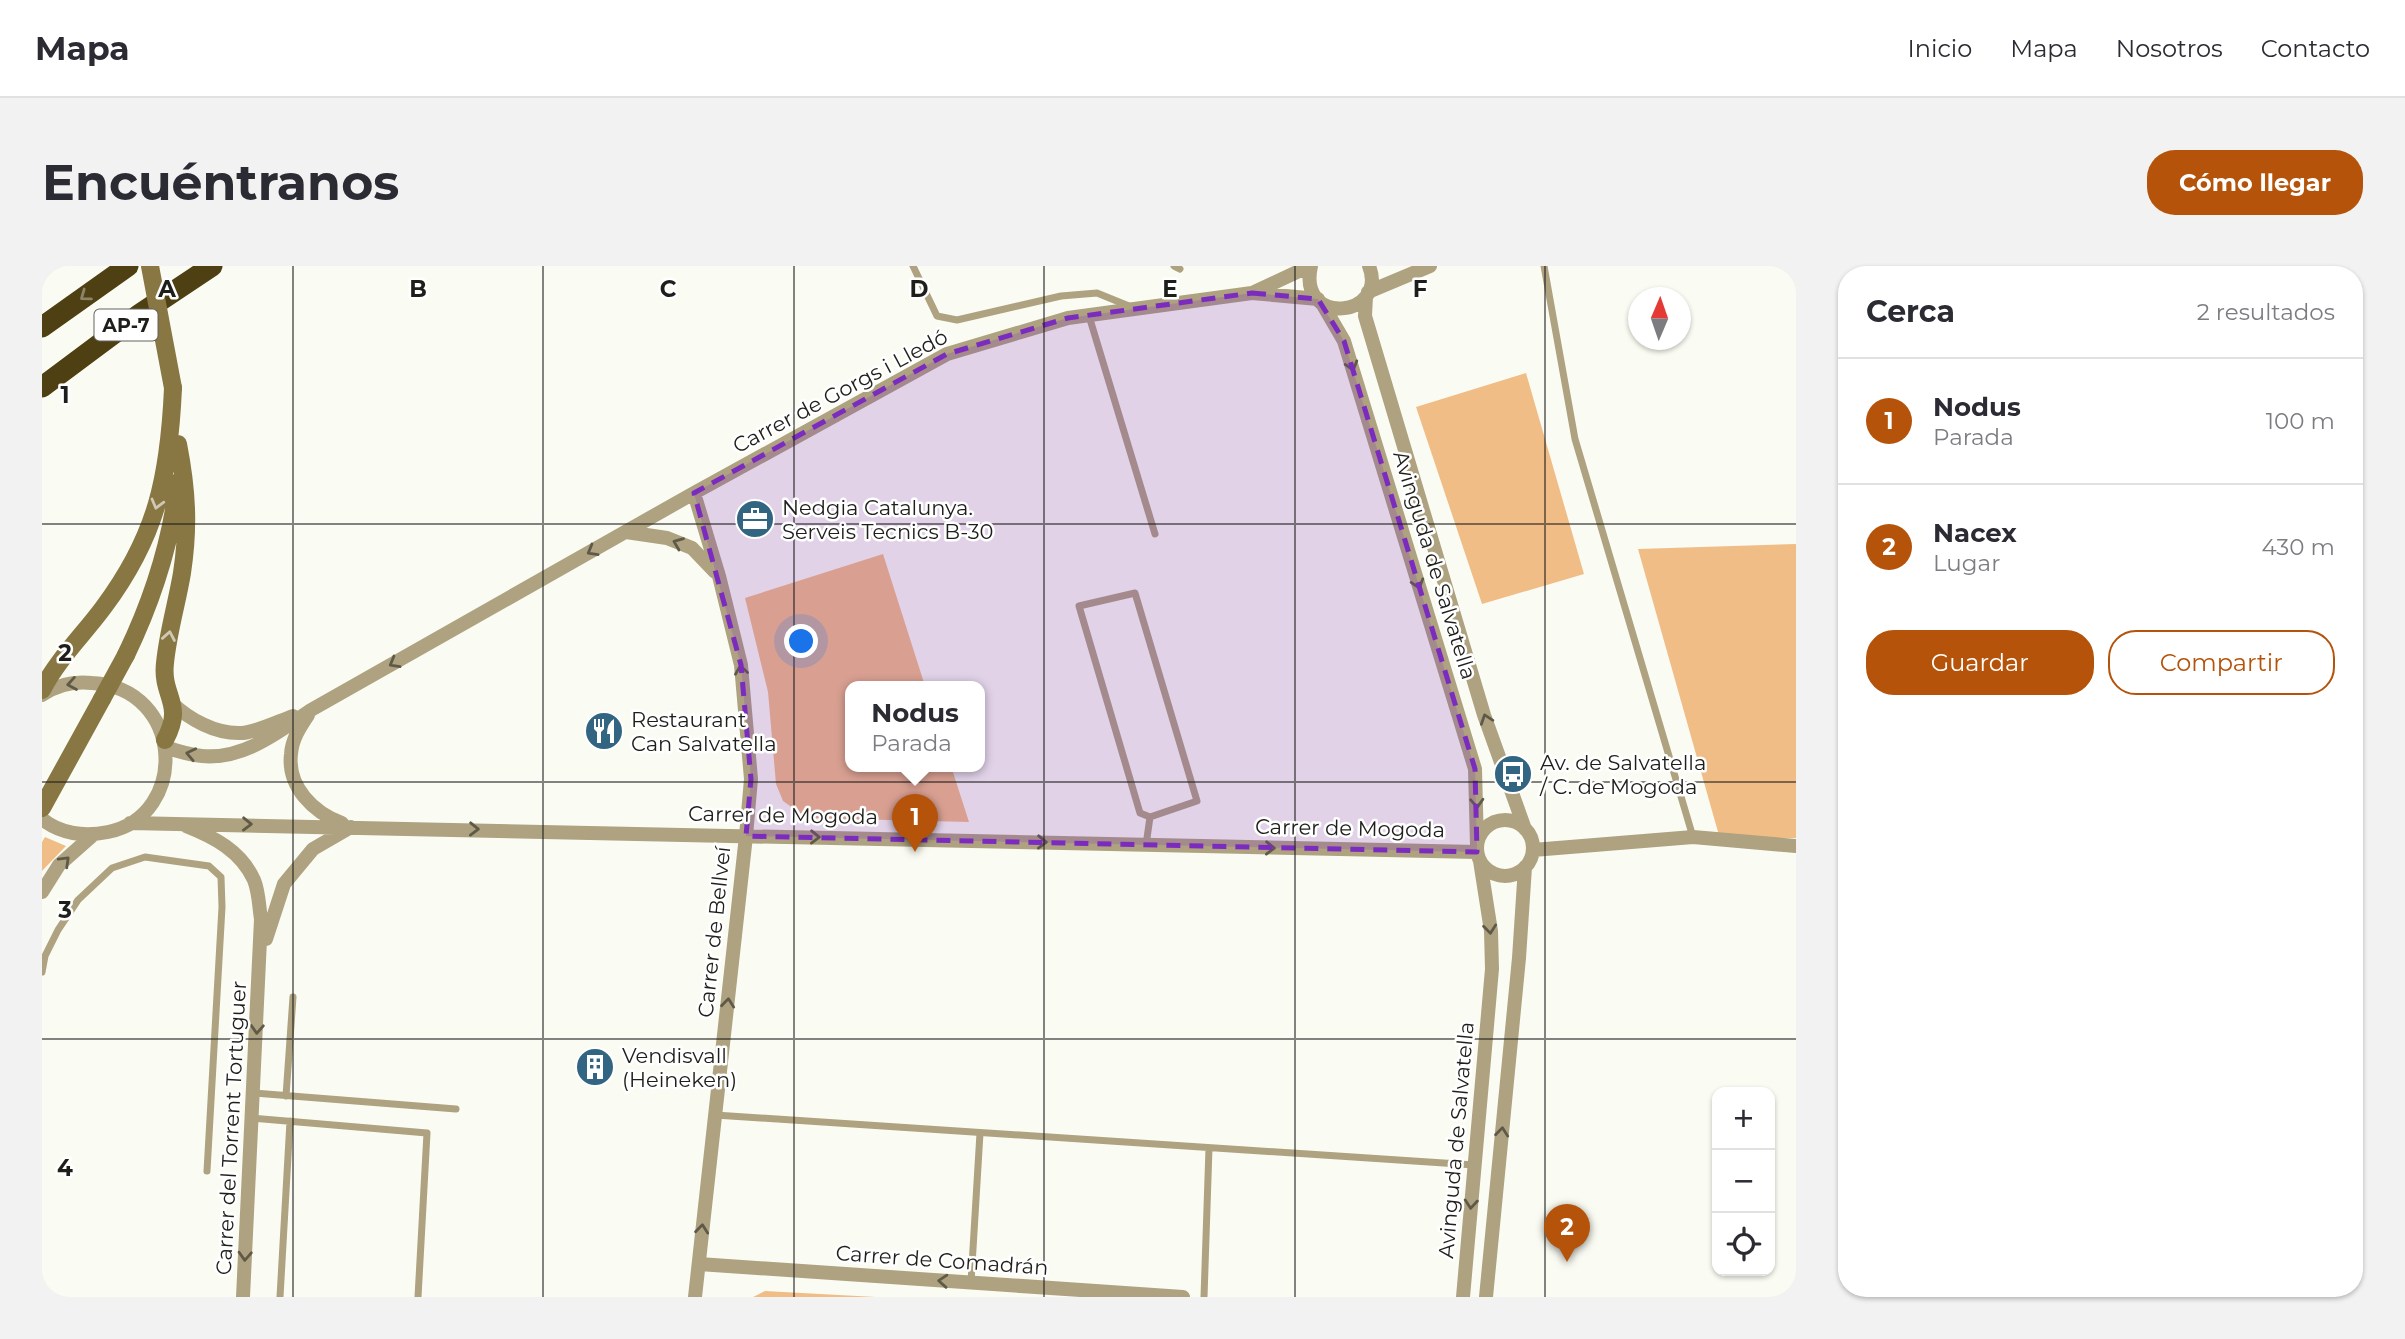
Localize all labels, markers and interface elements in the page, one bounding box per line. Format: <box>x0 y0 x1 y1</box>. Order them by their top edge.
text: Mapa <box>35 28 130 68</box>
text: Inicio <box>1907 34 1972 63</box>
text: Mapa <box>2010 34 2078 63</box>
text: Nosotros <box>2116 34 2223 63</box>
text: Contacto <box>2261 34 2370 63</box>
button: Cómo llegar <box>2147 150 2363 215</box>
text: Encuéntranos <box>42 153 399 212</box>
text: A <box>157 275 176 303</box>
text: B <box>409 275 427 303</box>
text: C <box>660 275 677 303</box>
text: D <box>910 275 929 303</box>
text: E <box>1162 275 1178 303</box>
text: F <box>1413 275 1428 303</box>
north arrow <box>1628 287 1691 350</box>
one-way arrow <box>80 288 92 300</box>
text: Cerca <box>1866 293 1955 330</box>
text: 2 resultados <box>2197 298 2335 326</box>
road number: AP-7 <box>94 310 158 340</box>
street label: Carrer de Gorgs i Lledó <box>728 324 952 458</box>
one-way arrow <box>1343 360 1358 372</box>
text: 1 <box>60 381 70 409</box>
text: Nodus <box>1933 391 2021 423</box>
text: 1 <box>1884 407 1894 435</box>
text: 100 m <box>2266 407 2335 435</box>
text: Parada <box>1933 423 2014 451</box>
street label: Avinguda de Salvatella <box>1388 448 1482 682</box>
place label: Nedgia Catalunya. Serveis Tecnics B-30 <box>782 495 994 544</box>
one-way arrow <box>151 498 165 510</box>
office icon: Nedgia Catalunya. Serveis Tecnics B-30 <box>734 498 776 540</box>
text: Nacex <box>1933 517 2017 549</box>
text: 2 <box>1882 533 1896 561</box>
text: 430 m <box>2262 533 2335 561</box>
one-way arrow <box>672 537 684 551</box>
one-way arrow <box>586 543 599 556</box>
text: Lugar <box>1933 549 2000 577</box>
one-way arrow <box>1410 577 1425 589</box>
your location <box>784 624 818 658</box>
one-way arrow <box>161 630 176 642</box>
button: Guardar <box>1866 630 2094 695</box>
button: Compartir <box>2108 630 2335 695</box>
text: 2 <box>58 639 72 667</box>
one-way arrow <box>388 655 401 668</box>
one-way arrow <box>733 664 748 676</box>
one-way arrow <box>67 676 78 691</box>
popup <box>845 681 985 772</box>
text: Nodus <box>871 697 959 729</box>
place label: Restaurant Can Salvatella <box>631 707 777 756</box>
restaurant icon: Restaurant Can Salvatella <box>583 710 625 752</box>
one-way arrow <box>1480 713 1494 726</box>
text: Parada <box>871 729 952 757</box>
one-way arrow <box>185 747 197 762</box>
place label: Av. de Salvatella / C. de Mogoda <box>1539 750 1706 799</box>
bus stop icon: Av. de Salvatella / C. de Mogoda <box>1492 753 1534 795</box>
pin: 1 <box>892 794 938 852</box>
one-way arrow <box>1469 797 1484 808</box>
street label: Carrer de Mogoda <box>688 801 878 829</box>
street label: Carrer de Mogoda <box>1255 814 1445 842</box>
one-way arrow <box>242 817 253 832</box>
one-way arrow <box>469 822 480 837</box>
one-way arrow <box>810 829 820 845</box>
one-way arrow <box>1037 835 1048 850</box>
one-way arrow <box>1264 840 1275 855</box>
street label: Carrer de Bellveí <box>693 844 736 1019</box>
one-way arrow <box>56 856 69 869</box>
text: 3 <box>57 896 72 924</box>
one-way arrow <box>1482 924 1497 935</box>
street label: Carrer del Torrent Tortuguer <box>211 980 251 1276</box>
one-way arrow <box>720 997 735 1009</box>
street label: Avinguda de Salvatella <box>1433 1021 1479 1259</box>
one-way arrow <box>250 1023 265 1034</box>
place label: Vendisvall (Heineken) <box>622 1043 737 1092</box>
building icon: Vendisvall (Heineken) <box>574 1046 616 1088</box>
map controls <box>1712 1087 1775 1276</box>
button: + <box>1712 1087 1775 1150</box>
one-way arrow <box>1494 1126 1509 1137</box>
button: − <box>1712 1150 1775 1213</box>
text: 4 <box>57 1154 73 1182</box>
one-way arrow <box>1464 1199 1479 1210</box>
pin: 2 <box>1544 1204 1590 1262</box>
button: locate <box>1712 1213 1775 1276</box>
one-way arrow <box>695 1223 710 1235</box>
street label: Carrer de Comadrán <box>835 1240 1049 1280</box>
one-way arrow <box>238 1251 253 1262</box>
one-way arrow <box>938 1274 949 1289</box>

